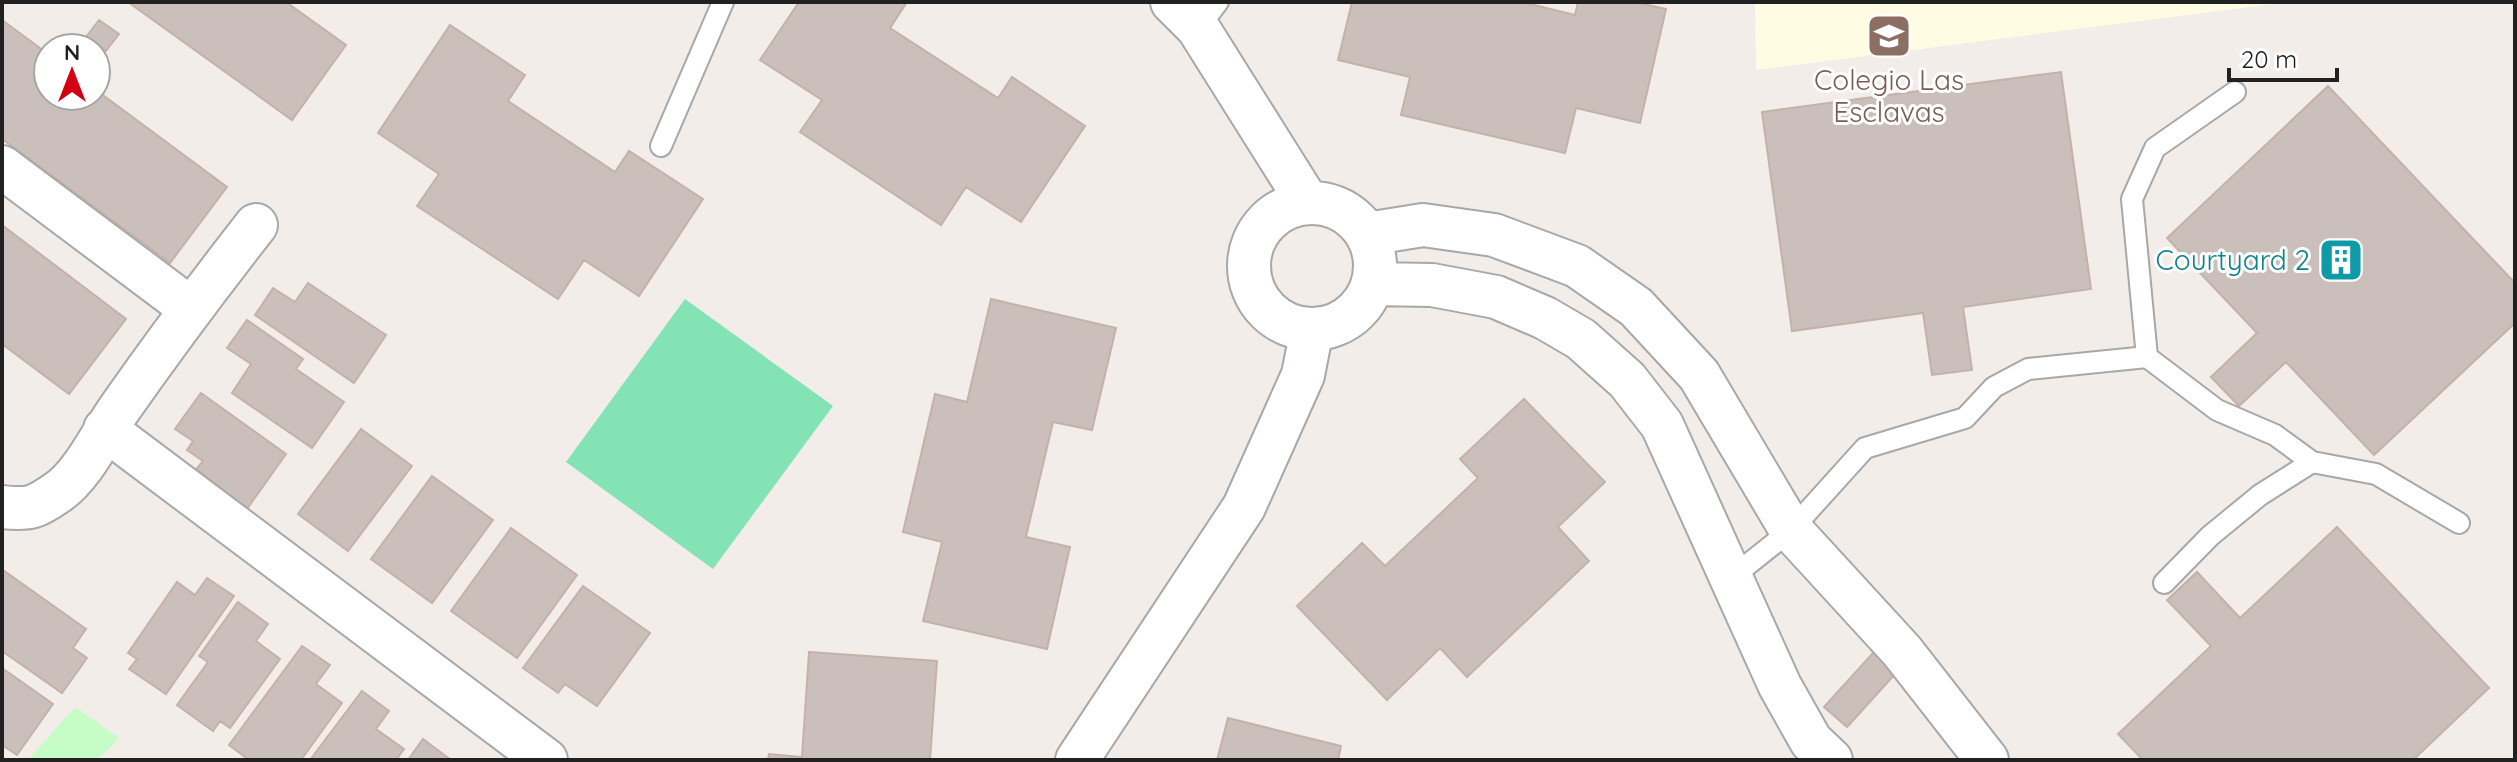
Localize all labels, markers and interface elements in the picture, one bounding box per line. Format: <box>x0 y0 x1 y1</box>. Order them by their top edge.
school or university icon: Colegio Las Esclavas <box>1865 12 1913 60</box>
north arrow <box>32 32 112 112</box>
scale bar <box>2229 32 2337 82</box>
text: N <box>64 38 80 66</box>
text: 20 m <box>2241 44 2297 74</box>
place label: Colegio Las Esclavas <box>1814 62 1964 129</box>
building icon: Courtyard 2 <box>2317 236 2365 284</box>
place label: Courtyard 2 <box>2155 242 2310 277</box>

